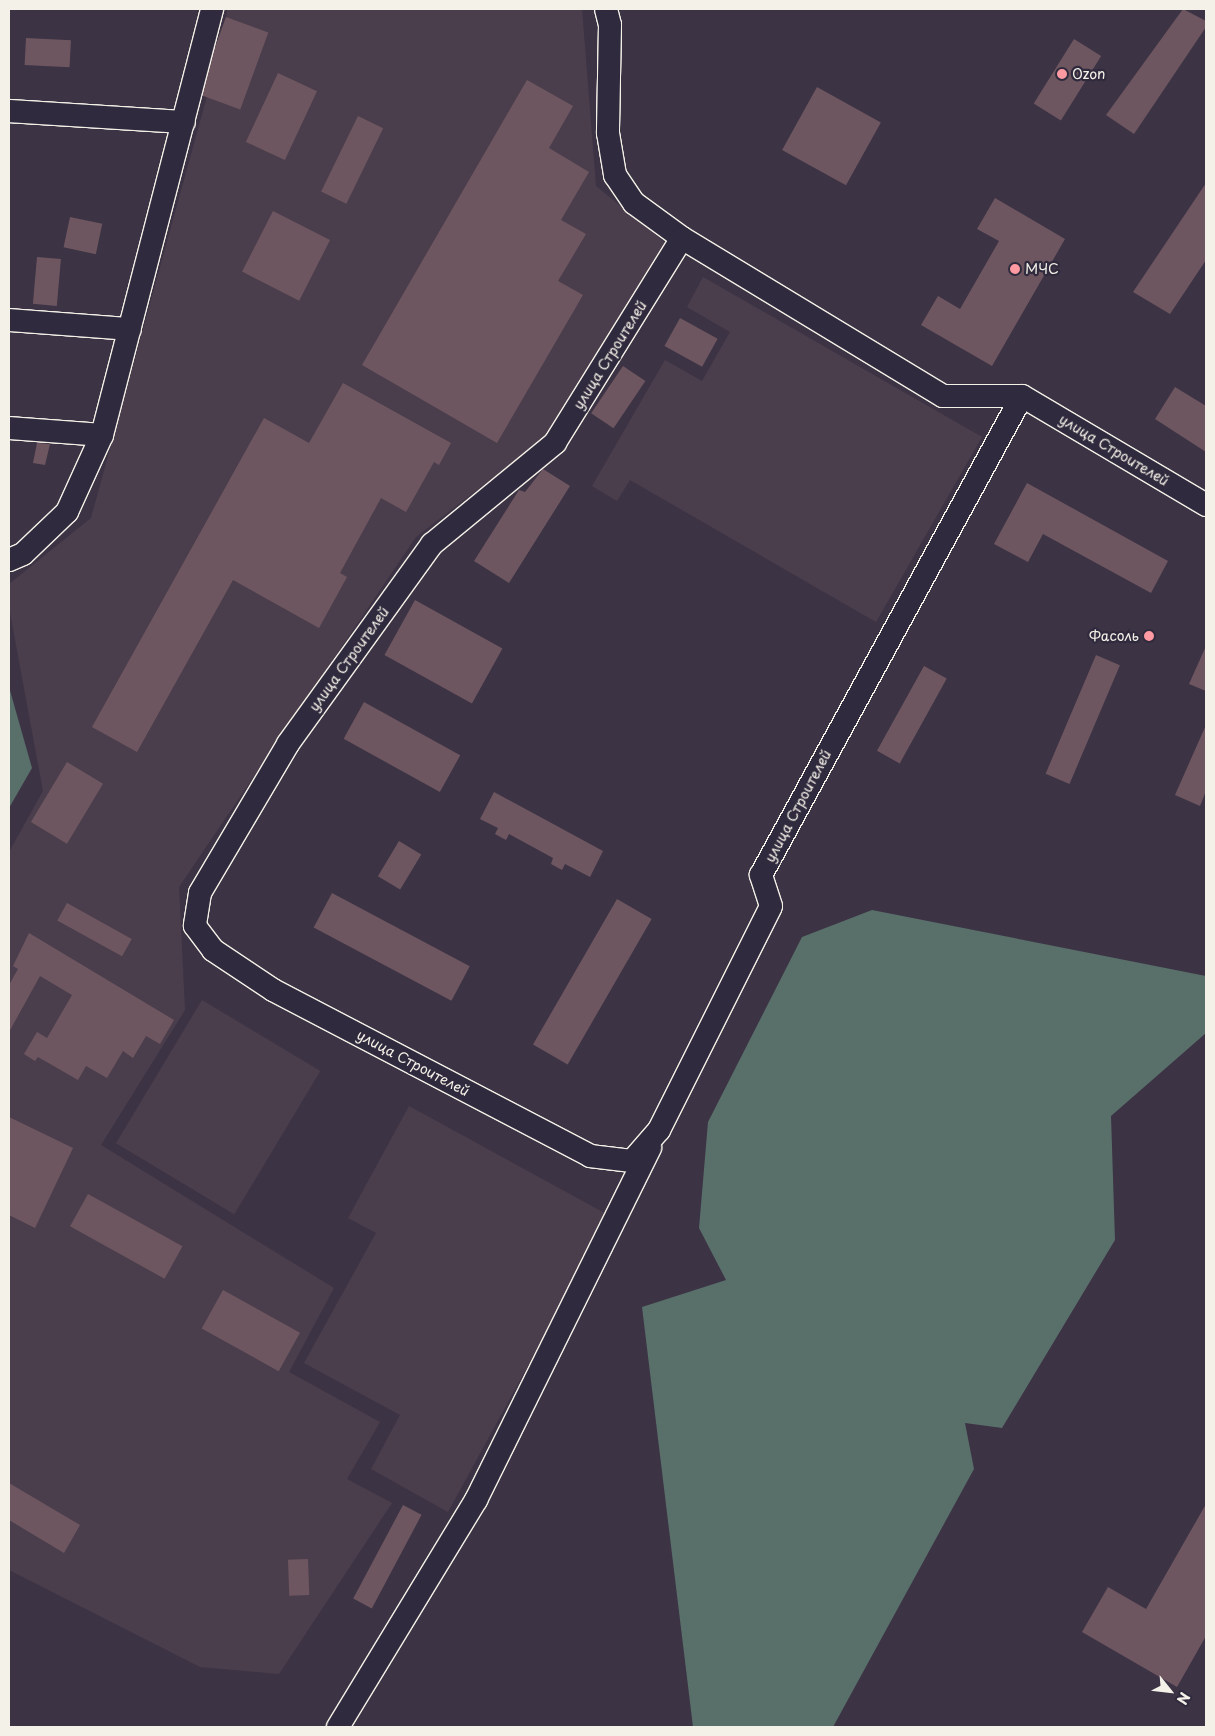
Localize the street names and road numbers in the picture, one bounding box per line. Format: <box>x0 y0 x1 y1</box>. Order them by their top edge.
street label: улица Строителей <box>570 297 650 413</box>
street label: улица Строителей <box>1056 410 1172 490</box>
street label: улица Строителей <box>305 603 393 715</box>
street label: улица Строителей <box>761 746 835 866</box>
street label: улица Строителей <box>353 1026 473 1100</box>

